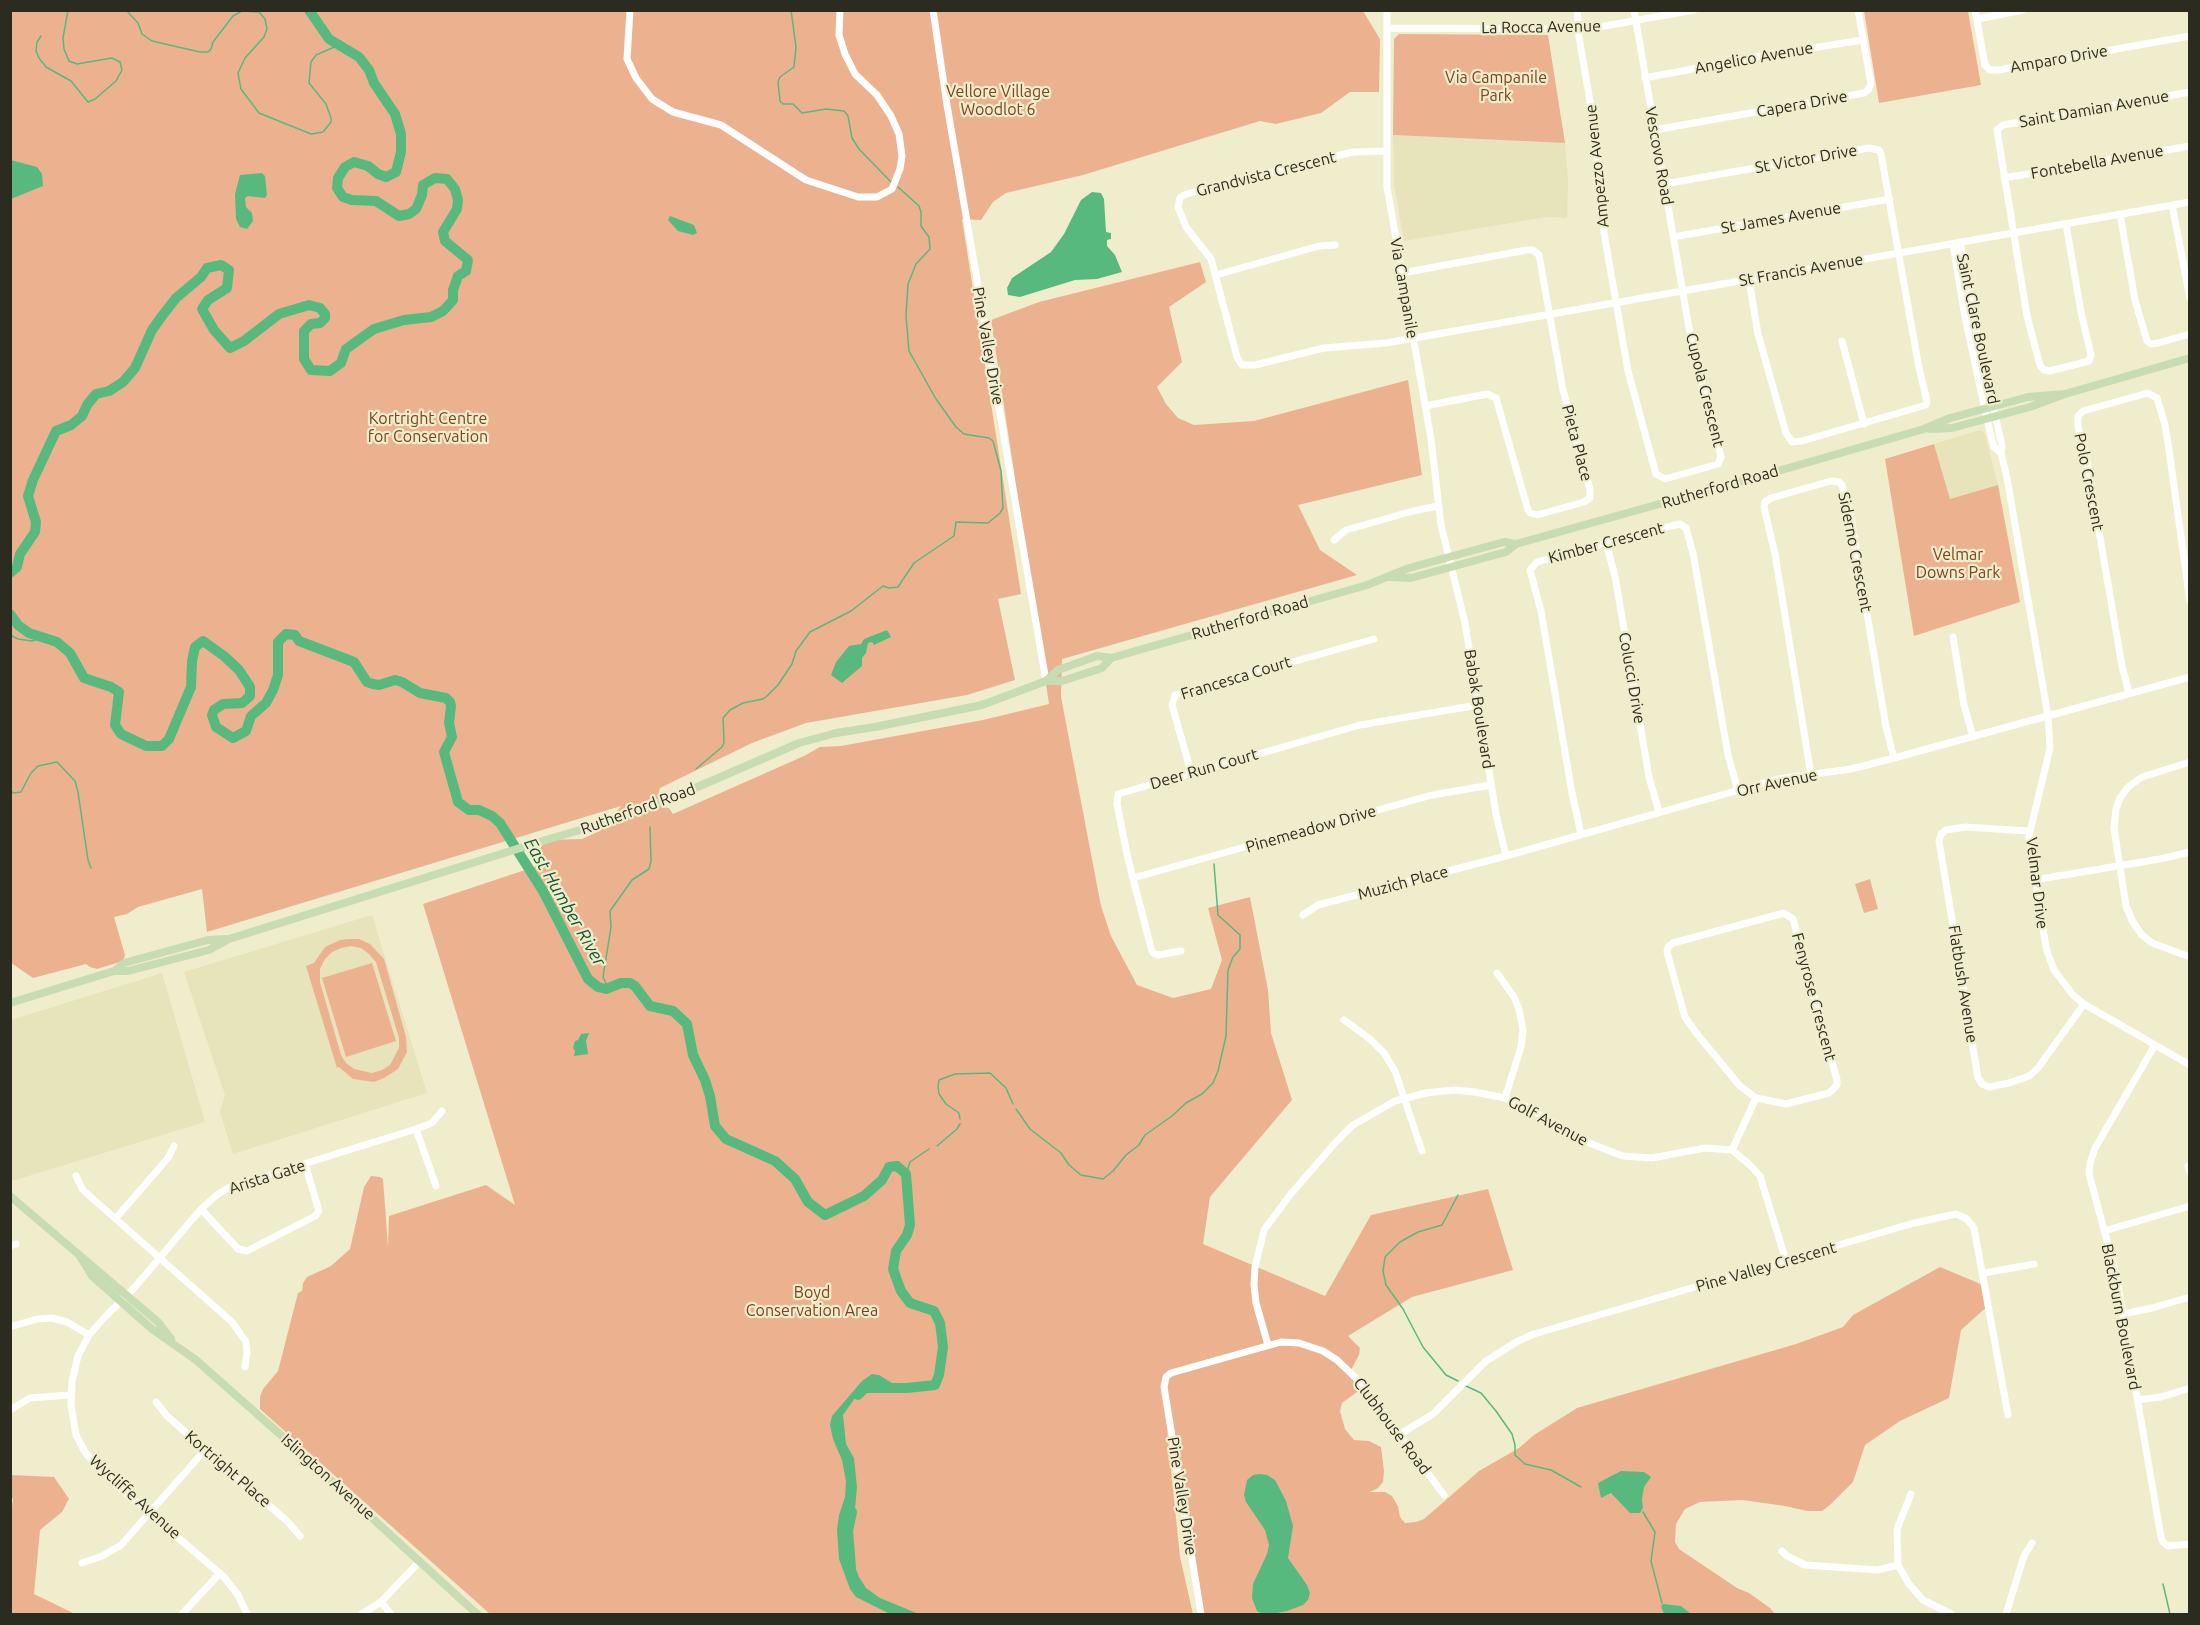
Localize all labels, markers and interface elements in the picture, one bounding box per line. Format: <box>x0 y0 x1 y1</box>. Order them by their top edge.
street label: La Rocca Avenue <box>1481 16 1601 38</box>
street label: Angelico Avenue <box>1693 38 1815 78</box>
street label: Amparo Drive <box>2009 41 2109 77</box>
park label: Via Campanile Park <box>1445 68 1547 106</box>
park label: Vellore Village Woodlot 6 <box>946 82 1050 120</box>
street label: Saint Damian Avenue <box>2018 86 2170 132</box>
street label: Capera Drive <box>1755 87 1849 121</box>
street label: Ampezzo Avenue <box>1581 103 1613 229</box>
street label: Vescovo Road <box>1641 105 1677 207</box>
street label: St Victor Drive <box>1753 141 1859 177</box>
street label: Fontebella Avenue <box>2029 141 2165 183</box>
street label: Grandvista Crescent <box>1194 147 1338 201</box>
street label: St James Avenue <box>1719 198 1843 238</box>
street label: Via Campanile <box>1386 236 1422 340</box>
street label: St Francis Avenue <box>1737 250 1865 290</box>
street label: Saint Clare Boulevard <box>1953 252 2003 406</box>
street label: Pine Valley Drive <box>968 285 1008 407</box>
street label: Cupola Crescent <box>1682 331 1728 449</box>
street label: Pieta Place <box>1558 403 1596 483</box>
park label: Kortright Centre for Conservation <box>368 409 488 447</box>
street label: Polo Crescent <box>2070 431 2108 533</box>
street label: Rutherford Road <box>1659 461 1781 513</box>
street label: Siderno Crescent <box>1834 490 1876 614</box>
street label: Kimber Crescent <box>1546 518 1666 568</box>
park label: Velmar Downs Park <box>1916 545 2000 583</box>
street label: Rutherford Road <box>1189 592 1311 644</box>
street label: Colucci Drive <box>1614 631 1650 725</box>
street label: Babak Boulevard <box>1460 648 1498 770</box>
street label: Francesca Court <box>1178 652 1294 704</box>
street label: Deer Run Court <box>1148 744 1260 794</box>
street label: Orr Avenue <box>1735 765 1819 801</box>
street label: Rutherford Road <box>578 779 698 839</box>
street label: Pinemeadow Drive <box>1244 801 1378 857</box>
water label: East Humber River <box>519 834 611 970</box>
street label: Velmar Drive <box>2022 836 2052 930</box>
street label: Muzich Place <box>1356 862 1450 904</box>
street label: Flatbush Avenue <box>1944 924 1982 1044</box>
street label: Fenyrose Crescent <box>1788 931 1840 1063</box>
street label: Golf Avenue <box>1505 1092 1591 1150</box>
street label: Arista Gate <box>226 1156 308 1198</box>
street label: Pine Valley Crescent <box>1694 1238 1838 1296</box>
street label: Blackburn Boulevard <box>2097 1242 2145 1392</box>
park label: Boyd Conservation Area <box>746 1283 878 1321</box>
street label: Clubhouse Road <box>1349 1374 1435 1478</box>
street label: Kortright Place <box>181 1426 275 1512</box>
street label: Islington Avenue <box>277 1430 379 1524</box>
street label: Pine Valley Drive <box>1163 1435 1201 1557</box>
street label: Wycliffe Avenue <box>85 1451 185 1543</box>

